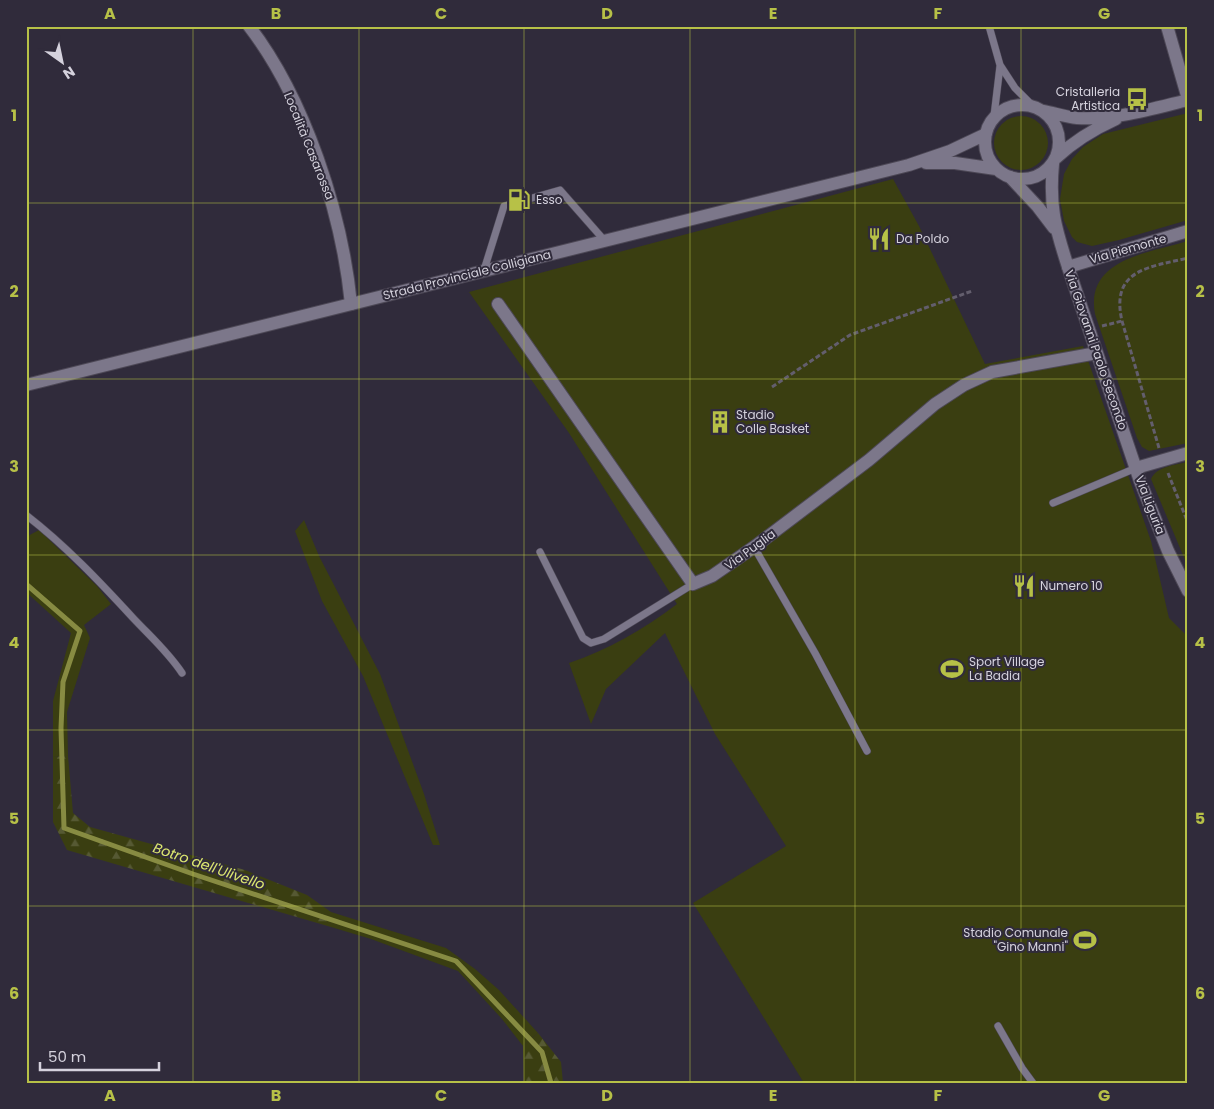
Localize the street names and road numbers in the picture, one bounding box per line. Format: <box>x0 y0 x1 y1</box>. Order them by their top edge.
street label: Località Casarossa <box>280 90 339 202</box>
street label: Via Piemonte <box>1087 229 1168 268</box>
street label: Strada Provinciale Colligiana <box>381 245 553 304</box>
street label: Via Giovanni Paolo Secondo <box>1061 268 1132 432</box>
street label: Via Liguria <box>1131 473 1169 537</box>
street label: Via Puglia <box>721 525 779 574</box>

